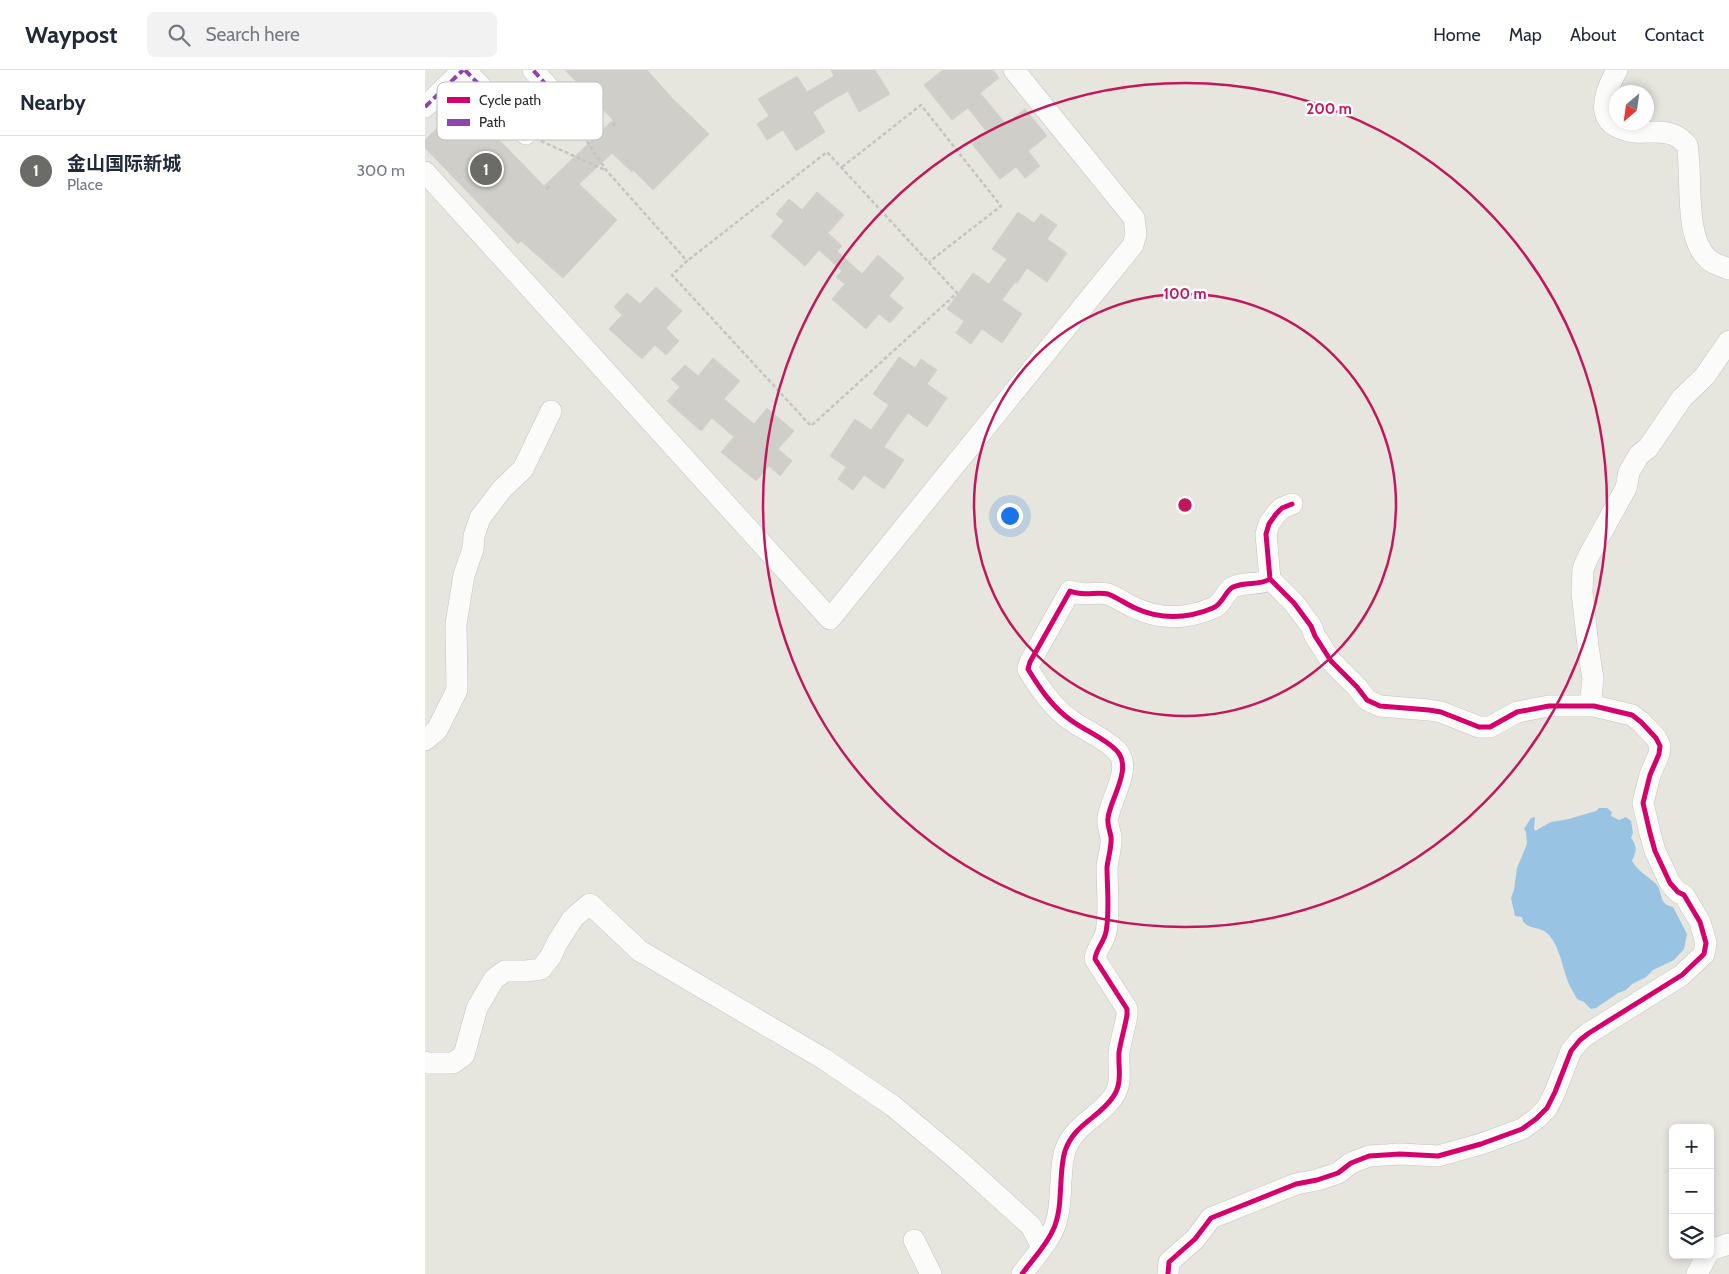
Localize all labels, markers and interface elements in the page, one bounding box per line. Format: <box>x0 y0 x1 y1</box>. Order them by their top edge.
search box <box>147 12 497 57</box>
text: Waypost <box>25 20 117 49</box>
icon: search <box>165 21 193 49</box>
text: Search here <box>205 23 300 46</box>
text: Home <box>1433 24 1481 46</box>
text: Map <box>1509 24 1542 46</box>
text: About <box>1570 24 1616 46</box>
text: Contact <box>1644 24 1704 46</box>
legend <box>437 82 603 140</box>
north arrow <box>1609 85 1654 130</box>
text: Nearby <box>20 90 86 115</box>
text: Cycle path <box>479 91 541 109</box>
text: 200 m <box>1306 100 1352 118</box>
text: Path <box>479 113 506 131</box>
pin: 1 <box>470 150 502 188</box>
text: 金山国际新城 <box>67 152 181 175</box>
text: 1 <box>33 161 39 180</box>
text: 300 m <box>356 161 405 180</box>
text: Place <box>67 175 103 194</box>
text: 100 m <box>1163 285 1207 303</box>
centre of rings <box>1176 496 1194 514</box>
your location <box>997 503 1023 529</box>
map controls <box>1669 1124 1714 1259</box>
button: + <box>1669 1124 1714 1169</box>
button: − <box>1669 1169 1714 1214</box>
button: layers <box>1669 1214 1714 1259</box>

